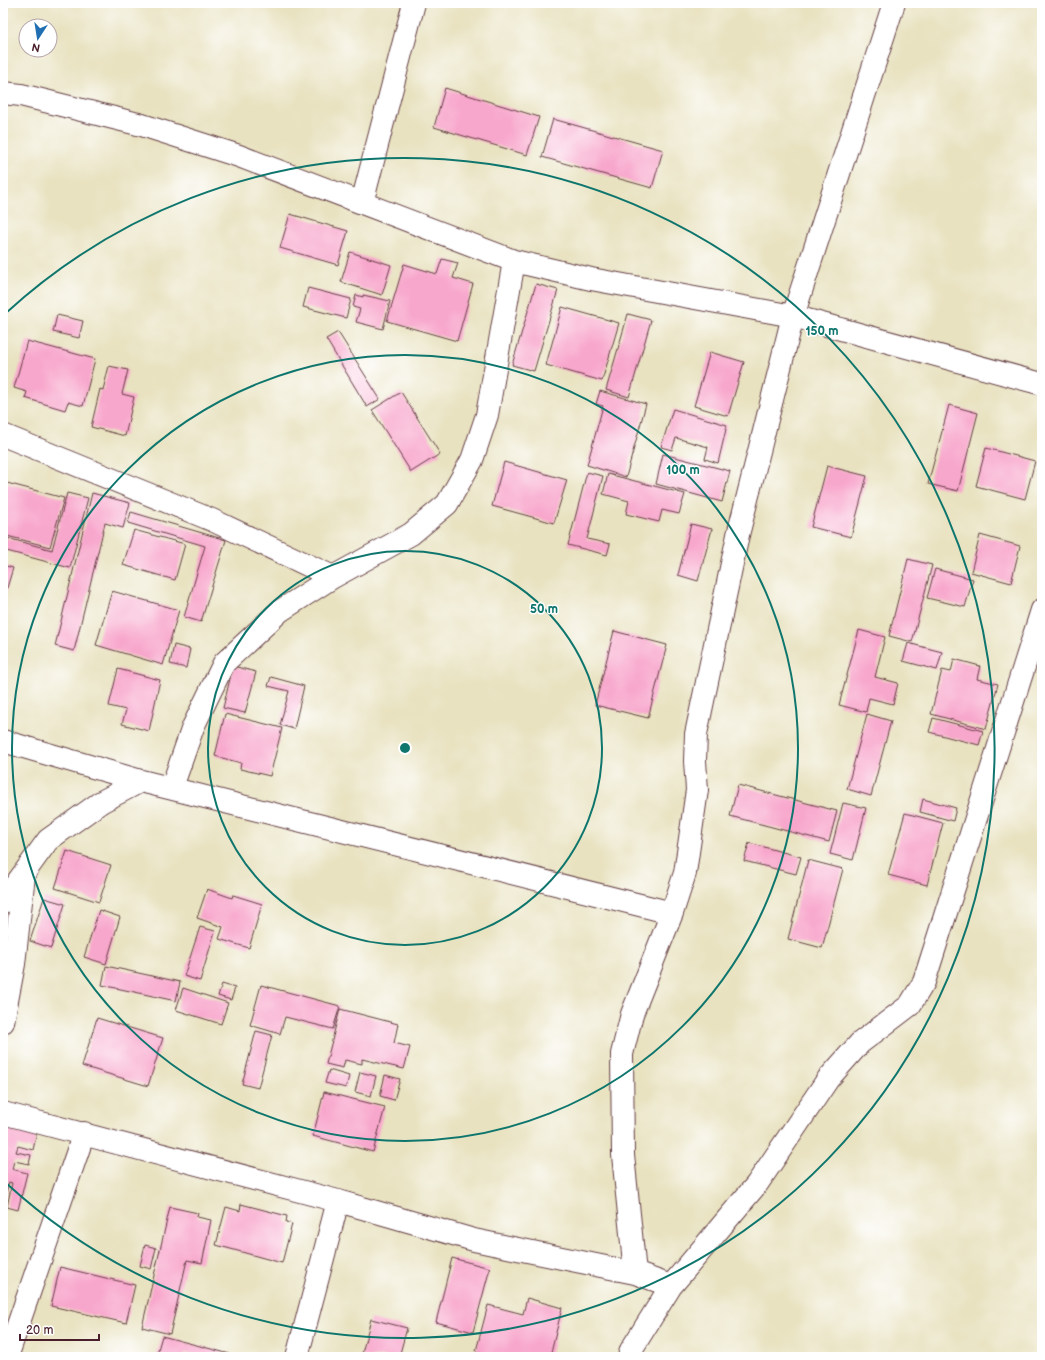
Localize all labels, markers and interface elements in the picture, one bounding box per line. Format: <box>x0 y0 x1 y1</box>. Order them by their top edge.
north arrow <box>18 18 58 58</box>
text: N <box>31 40 41 55</box>
text: 150 m <box>806 324 838 339</box>
text: 100 m <box>666 463 700 478</box>
text: 50 m <box>530 602 558 617</box>
centre of rings <box>398 741 412 755</box>
scale bar <box>20 1316 99 1342</box>
text: 20 m <box>26 1323 53 1338</box>

